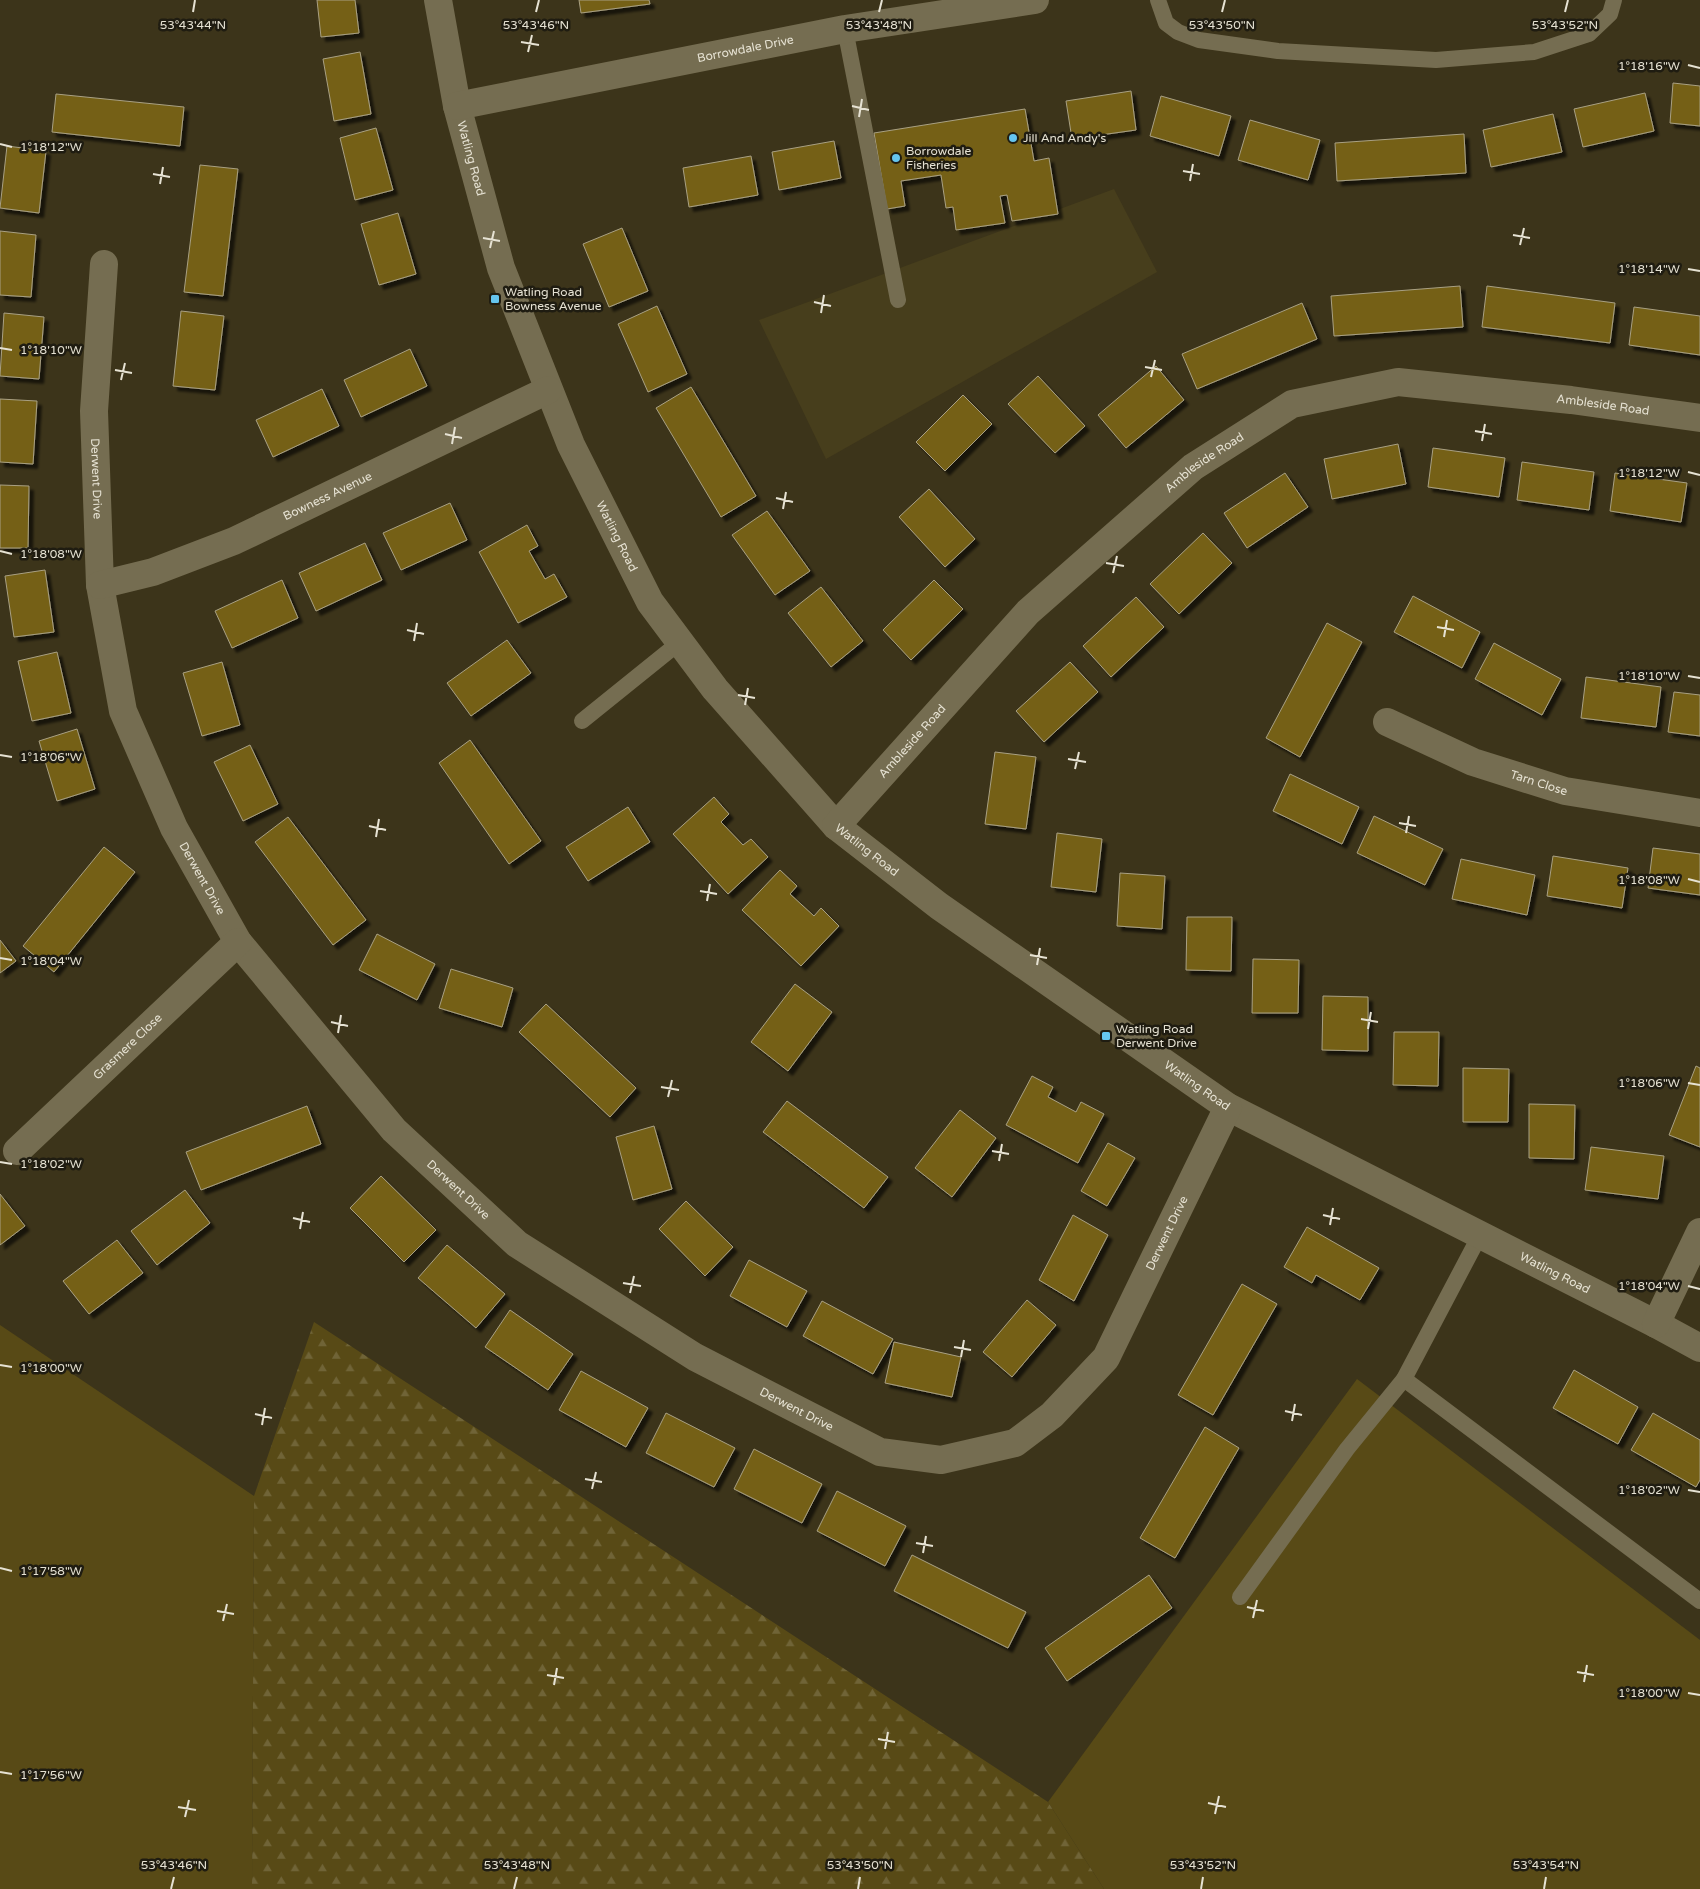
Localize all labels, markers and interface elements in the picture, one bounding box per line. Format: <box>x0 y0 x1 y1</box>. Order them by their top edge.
text: 53°43'44"N <box>160 18 226 32</box>
text: 53°43'46"N <box>503 18 569 32</box>
text: 53°43'48"N <box>846 18 912 32</box>
text: 53°43'50"N <box>1189 18 1255 32</box>
text: 53°43'52"N <box>1532 18 1598 32</box>
street label: Borrowdale Drive <box>696 32 795 65</box>
text: 1°18'16"W <box>1618 59 1680 73</box>
street label: Watling Road <box>454 119 488 197</box>
place label: Jill And Andy's <box>1023 131 1106 145</box>
marker: Jill And Andy's <box>1007 132 1019 144</box>
text: 1°18'12"W <box>20 140 82 154</box>
place label: Borrowdale Fisheries <box>906 144 972 172</box>
marker: Borrowdale Fisheries <box>890 152 902 164</box>
text: 1°18'14"W <box>1618 262 1680 276</box>
place label: Watling Road Bowness Avenue <box>505 285 602 313</box>
marker: Watling Road Bowness Avenue <box>489 293 501 305</box>
text: 1°18'10"W <box>20 343 82 357</box>
street label: Ambleside Road <box>1556 392 1650 418</box>
street label: Ambleside Road <box>1162 430 1246 495</box>
street label: Derwent Drive <box>88 438 105 519</box>
text: 1°18'12"W <box>1618 466 1680 480</box>
street label: Bowness Avenue <box>281 469 374 523</box>
street label: Watling Road <box>593 499 640 574</box>
text: 1°18'08"W <box>20 547 82 561</box>
text: 1°18'10"W <box>1618 669 1680 683</box>
street label: Ambleside Road <box>876 702 949 781</box>
text: 1°18'06"W <box>20 750 82 764</box>
street label: Tarn Close <box>1509 767 1570 798</box>
street label: Watling Road <box>832 821 901 879</box>
street label: Derwent Drive <box>176 840 228 917</box>
text: 1°18'08"W <box>1618 873 1680 887</box>
text: 1°18'04"W <box>20 954 82 968</box>
street label: Grasmere Close <box>90 1011 165 1082</box>
place label: Watling Road Derwent Drive <box>1116 1022 1197 1050</box>
marker: Watling Road Derwent Drive <box>1100 1030 1112 1042</box>
street label: Watling Road <box>1162 1058 1233 1113</box>
text: 1°18'06"W <box>1618 1076 1680 1090</box>
text: 1°18'02"W <box>20 1157 82 1171</box>
street label: Derwent Drive <box>424 1157 493 1222</box>
street label: Derwent Drive <box>1143 1193 1191 1272</box>
street label: Watling Road <box>1517 1249 1592 1296</box>
text: 1°18'04"W <box>1618 1279 1680 1293</box>
text: 1°18'00"W <box>20 1361 82 1375</box>
street label: Derwent Drive <box>757 1384 836 1434</box>
text: 1°18'02"W <box>1618 1483 1680 1497</box>
text: 1°17'58"W <box>20 1564 82 1578</box>
text: 1°18'00"W <box>1618 1686 1680 1700</box>
text: 1°17'56"W <box>20 1768 82 1782</box>
text: 53°43'46"N <box>141 1858 207 1872</box>
text: 53°43'48"N <box>484 1858 550 1872</box>
text: 53°43'50"N <box>827 1858 893 1872</box>
text: 53°43'52"N <box>1170 1858 1236 1872</box>
text: 53°43'54"N <box>1513 1858 1579 1872</box>

